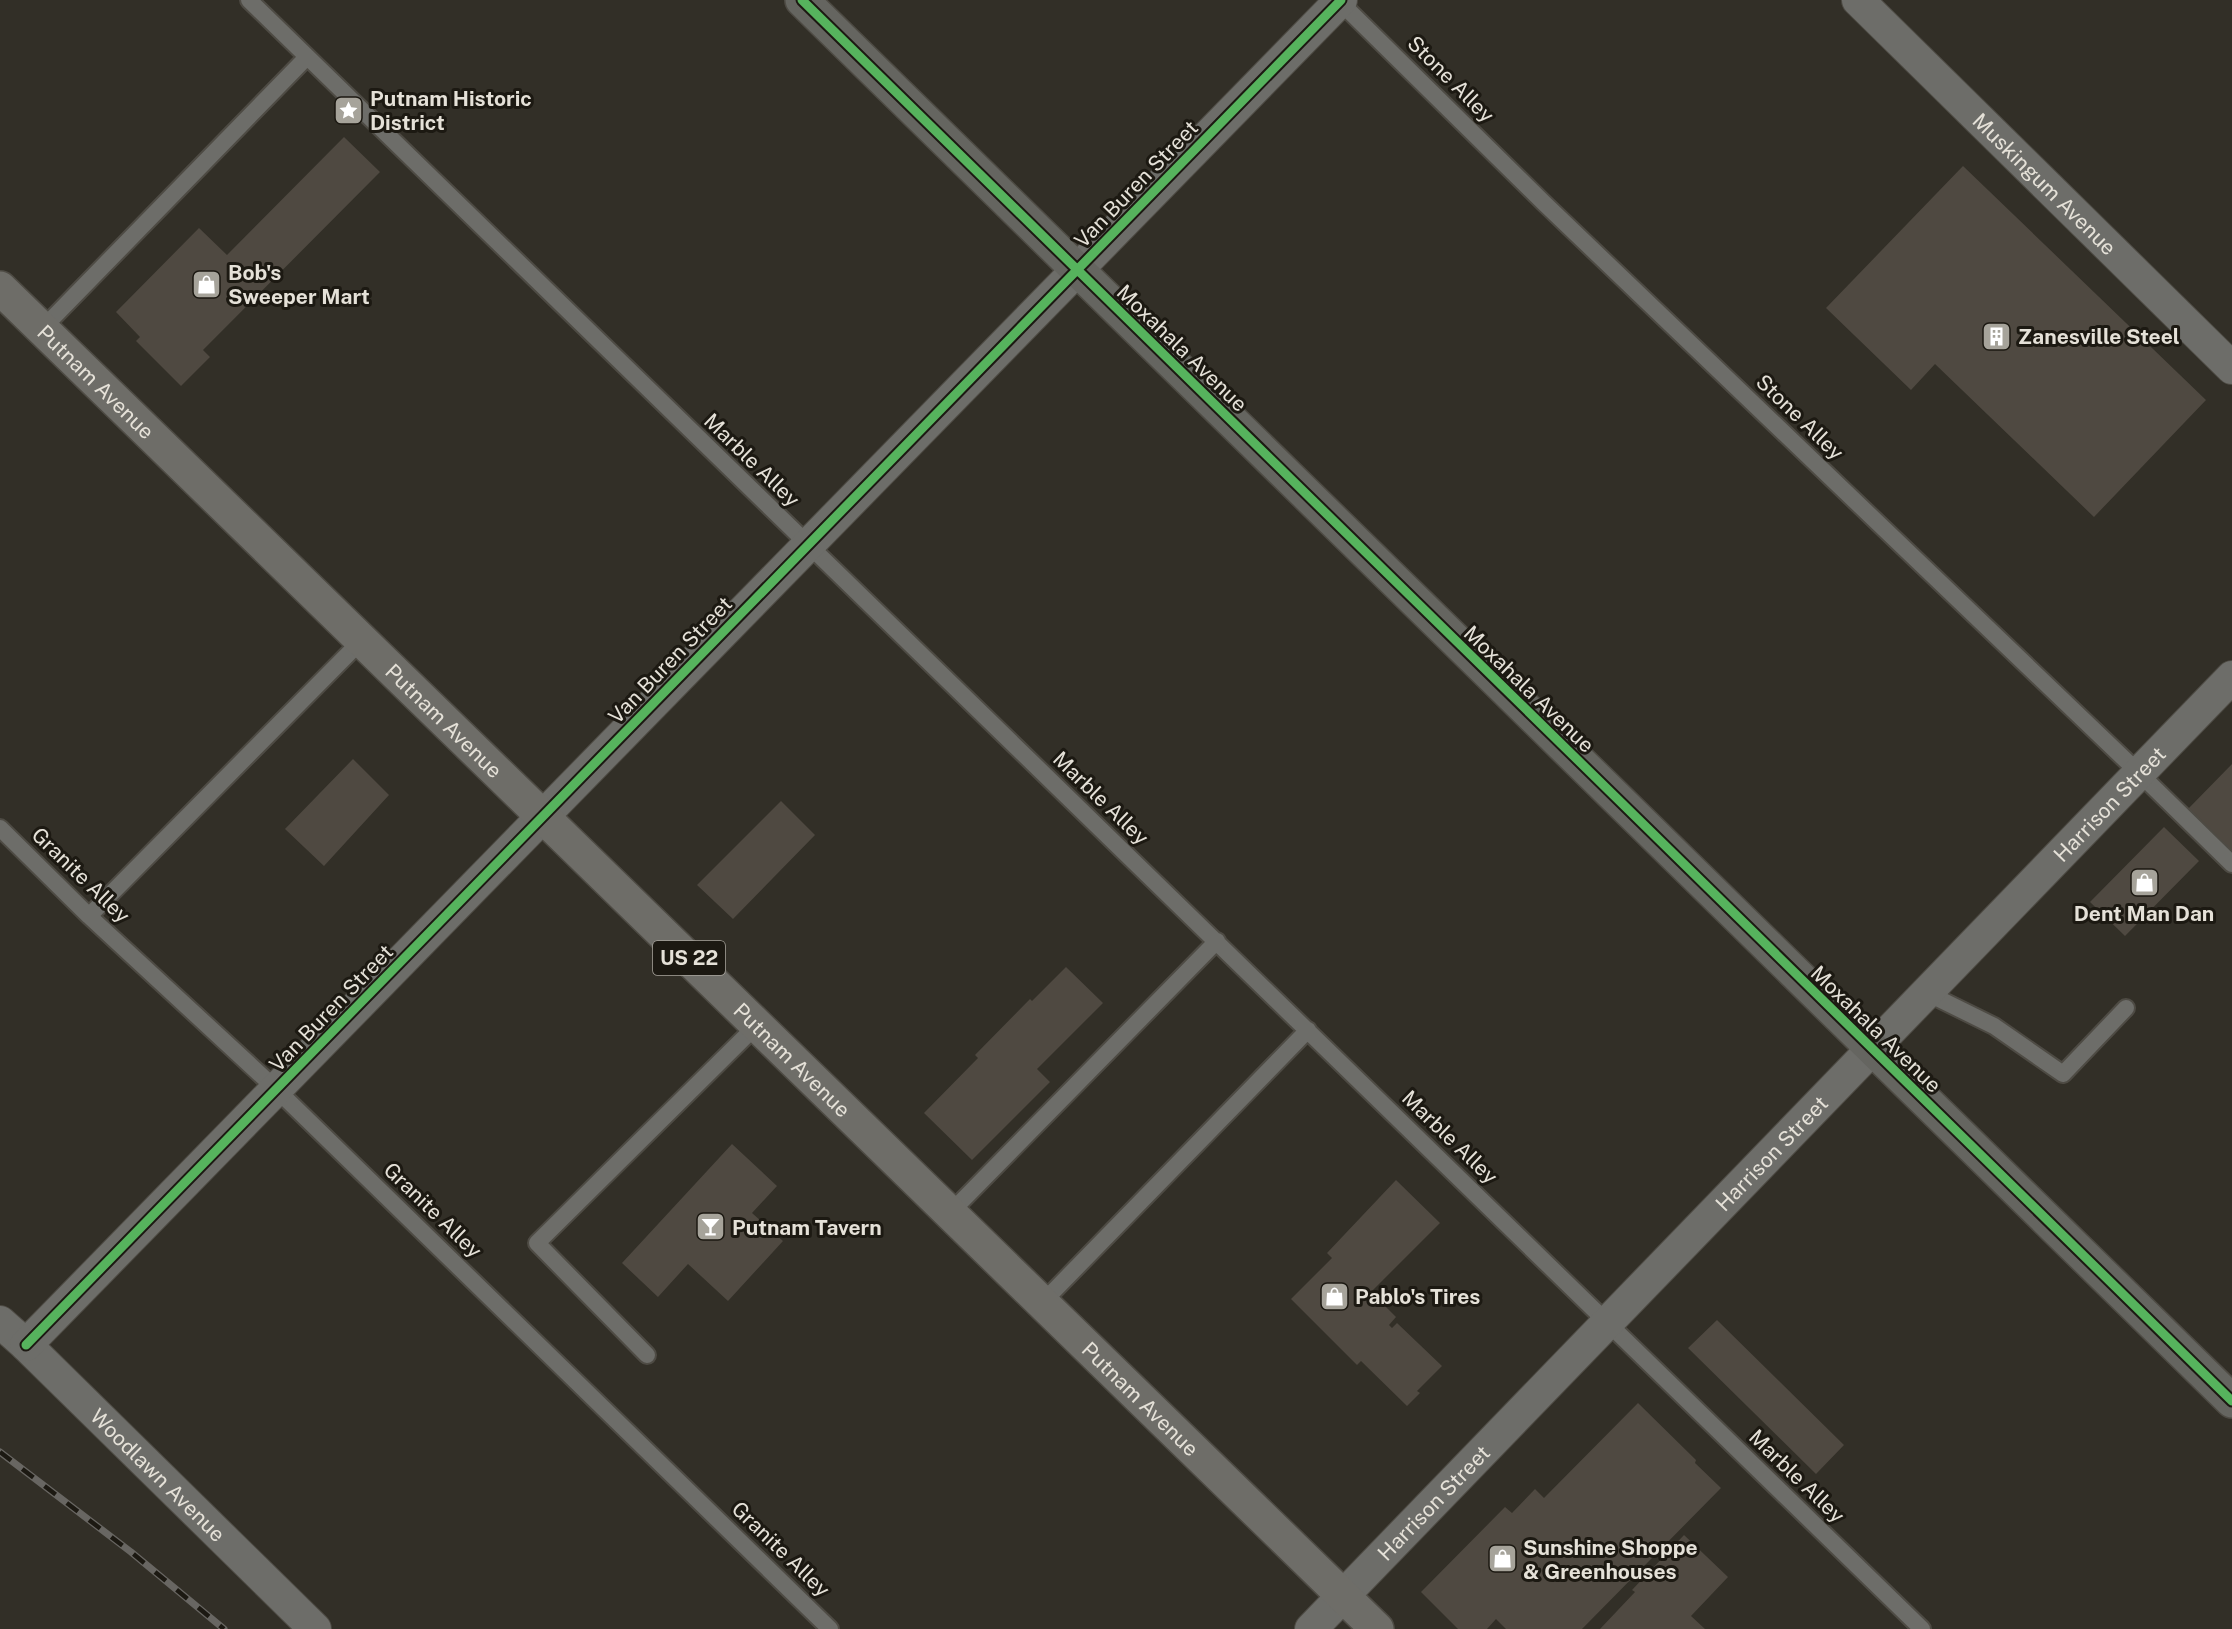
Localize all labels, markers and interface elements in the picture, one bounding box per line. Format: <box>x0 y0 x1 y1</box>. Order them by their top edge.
street label: Stone Alley <box>1402 30 1500 128</box>
place label: Putnam Historic District <box>370 86 532 135</box>
place icon: Putnam Historic District <box>333 94 365 126</box>
street label: Muskingum Avenue <box>1968 108 2122 260</box>
street label: Van Buren Street <box>1069 115 1203 253</box>
place label: Bob's Sweeper Mart <box>228 260 370 309</box>
shop icon: Bob's Sweeper Mart <box>191 268 223 300</box>
street label: Moxahala Avenue <box>1112 279 1252 417</box>
street label: Putnam Avenue <box>33 319 159 444</box>
building icon: Zanesville Steel <box>1981 320 2013 352</box>
place label: Zanesville Steel <box>2018 324 2180 349</box>
street label: Stone Alley <box>1751 369 1849 465</box>
street label: Marble Alley <box>699 408 805 512</box>
street label: Van Buren Street <box>603 591 737 729</box>
street label: Moxahala Avenue <box>1459 620 1599 758</box>
street label: Putnam Avenue <box>381 658 508 783</box>
street label: Harrison Street <box>2048 741 2170 867</box>
street label: Marble Alley <box>1048 746 1154 850</box>
street label: Granite Alley <box>27 822 135 928</box>
shop icon: Dent Man Dan <box>2128 866 2160 898</box>
place label: Dent Man Dan <box>2074 901 2214 926</box>
street label: Van Buren Street <box>264 939 398 1077</box>
road number: US 22 <box>653 941 725 975</box>
street label: Moxahala Avenue <box>1806 960 1946 1098</box>
street label: Putnam Avenue <box>729 997 856 1122</box>
street label: Marble Alley <box>1397 1085 1503 1189</box>
street label: Harrison Street <box>1710 1090 1833 1216</box>
street label: Granite Alley <box>379 1157 487 1263</box>
bar icon: Putnam Tavern <box>695 1211 727 1243</box>
place label: Putnam Tavern <box>732 1215 882 1240</box>
shop icon: Pablo's Tires <box>1318 1280 1350 1312</box>
place label: Pablo's Tires <box>1355 1284 1480 1309</box>
street label: Putnam Avenue <box>1077 1336 1204 1461</box>
street label: Woodlawn Avenue <box>86 1403 231 1546</box>
street label: Marble Alley <box>1744 1424 1850 1528</box>
street label: Harrison Street <box>1372 1440 1495 1565</box>
street label: Granite Alley <box>727 1496 835 1602</box>
place label: Sunshine Shoppe & Greenhouses <box>1523 1535 1698 1584</box>
shop icon: Sunshine Shoppe & Greenhouses <box>1486 1543 1518 1575</box>

